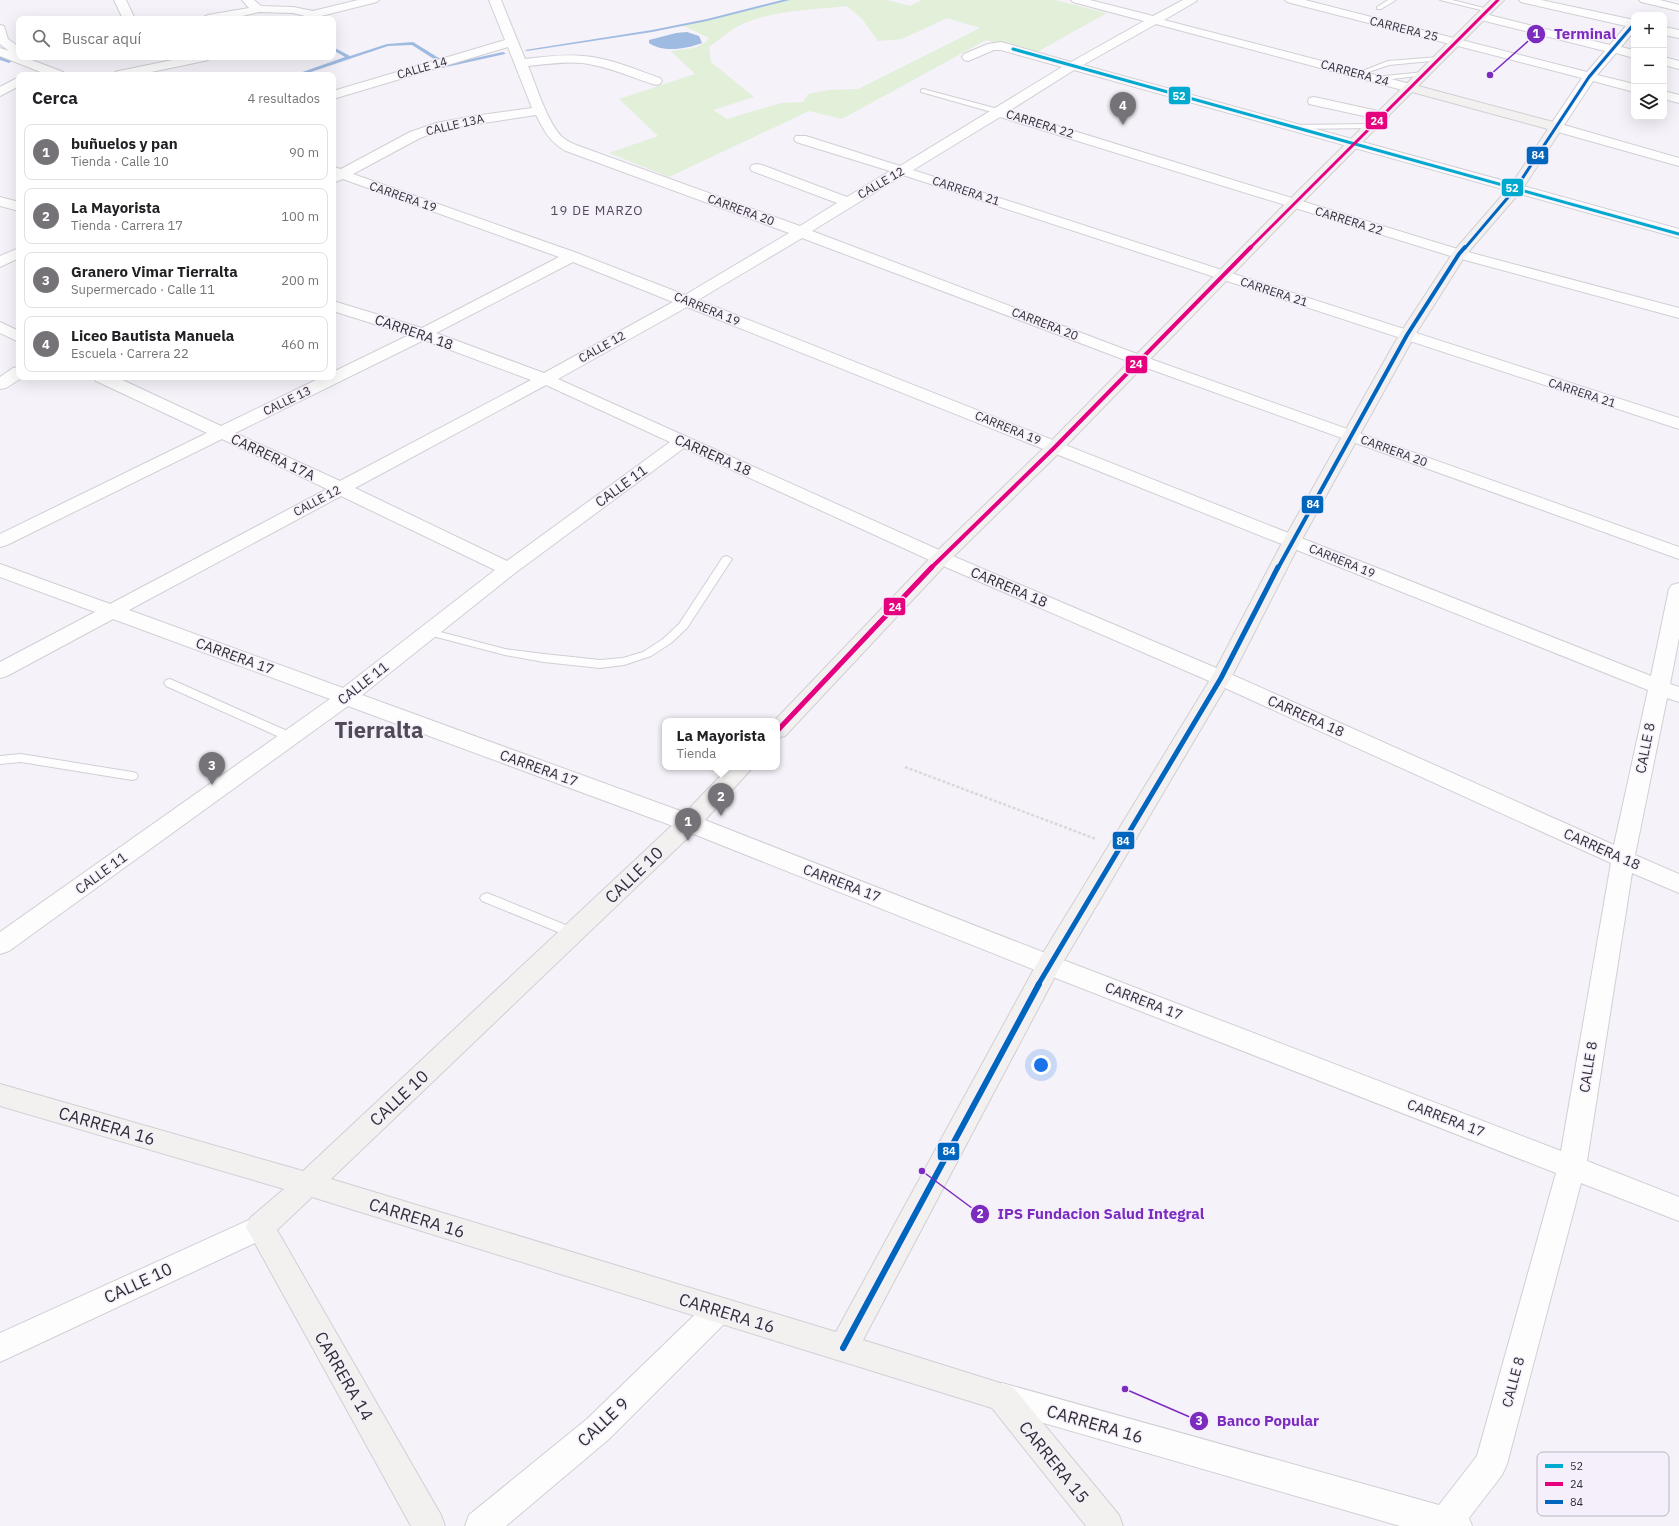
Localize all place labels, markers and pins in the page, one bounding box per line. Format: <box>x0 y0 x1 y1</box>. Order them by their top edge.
callout: Terminal <box>1526 20 1624 47</box>
pin: 4 <box>1110 92 1136 125</box>
pin: 3 <box>199 752 225 785</box>
pin: 2 <box>708 783 734 816</box>
pin: 1 <box>675 808 701 841</box>
callout: IPS Fundacion Salud Integral <box>970 1200 1213 1227</box>
callout: Banco Popular <box>1189 1408 1327 1435</box>

